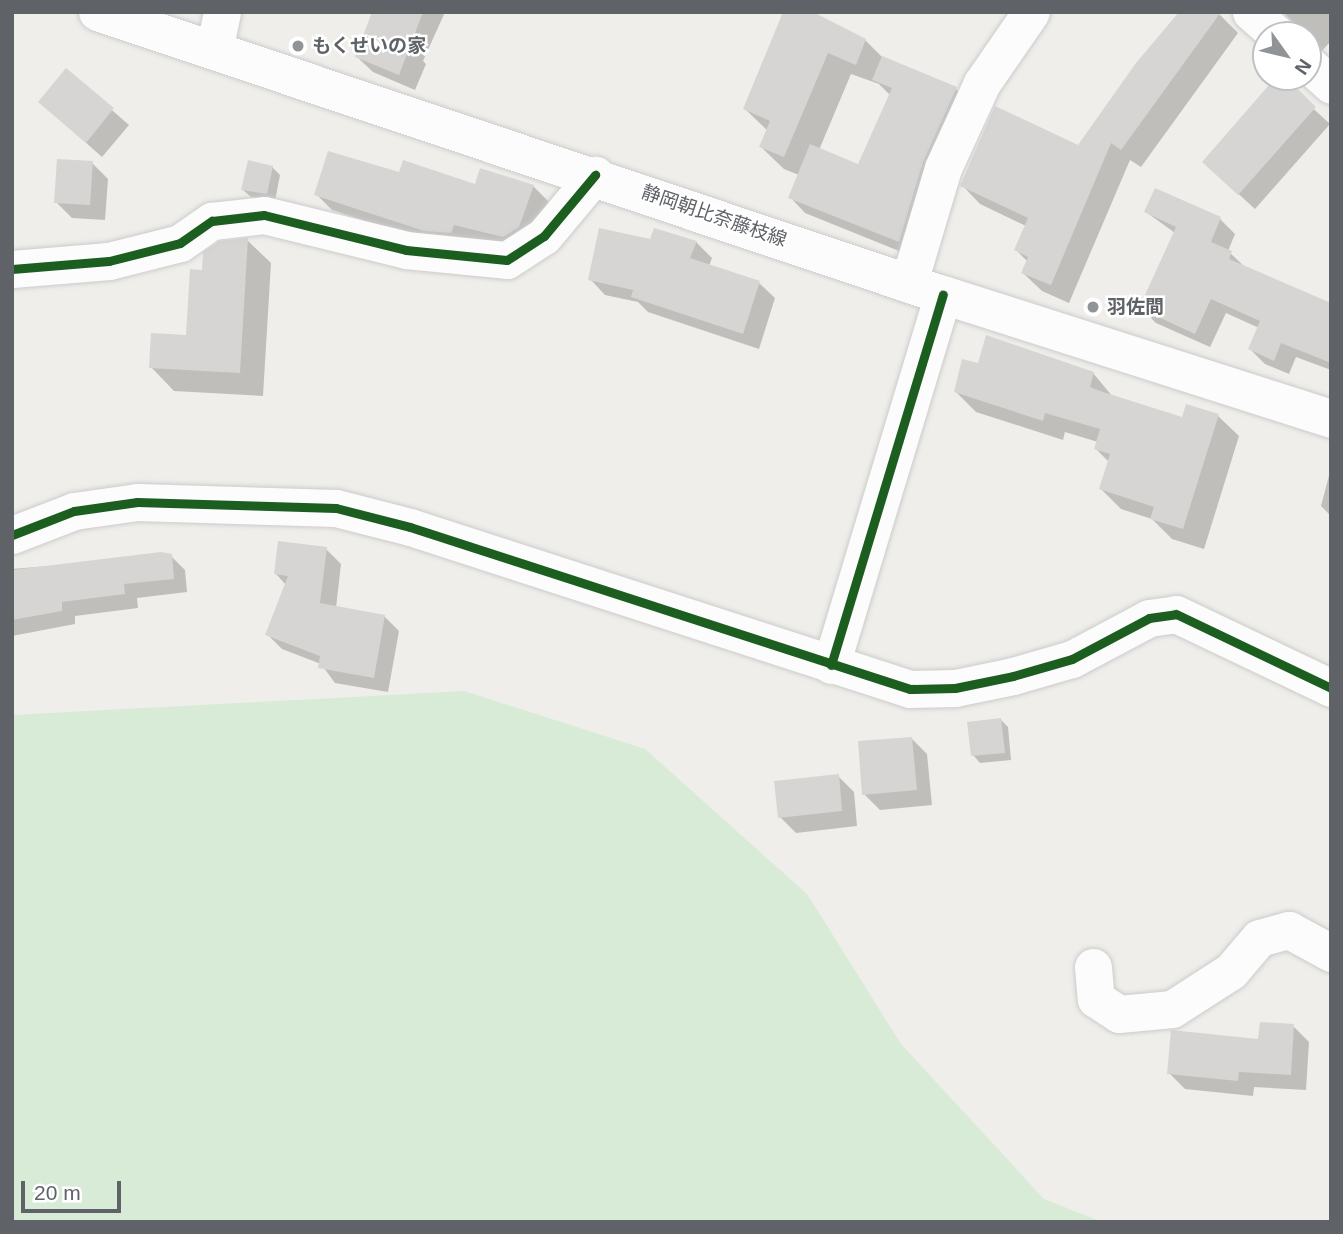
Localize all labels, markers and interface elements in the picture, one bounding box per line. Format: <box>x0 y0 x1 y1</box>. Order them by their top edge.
north arrow <box>1252 21 1322 91</box>
place label: もくせいの家 <box>312 35 426 57</box>
marker: もくせいの家 <box>290 38 306 54</box>
text: N <box>1291 55 1316 78</box>
street label: 静岡朝比奈藤枝線 <box>638 180 790 252</box>
place label: 羽佐間 <box>1107 296 1164 318</box>
marker: 羽佐間 <box>1085 299 1101 315</box>
scale bar <box>24 1168 124 1212</box>
text: 20 m <box>34 1181 81 1204</box>

